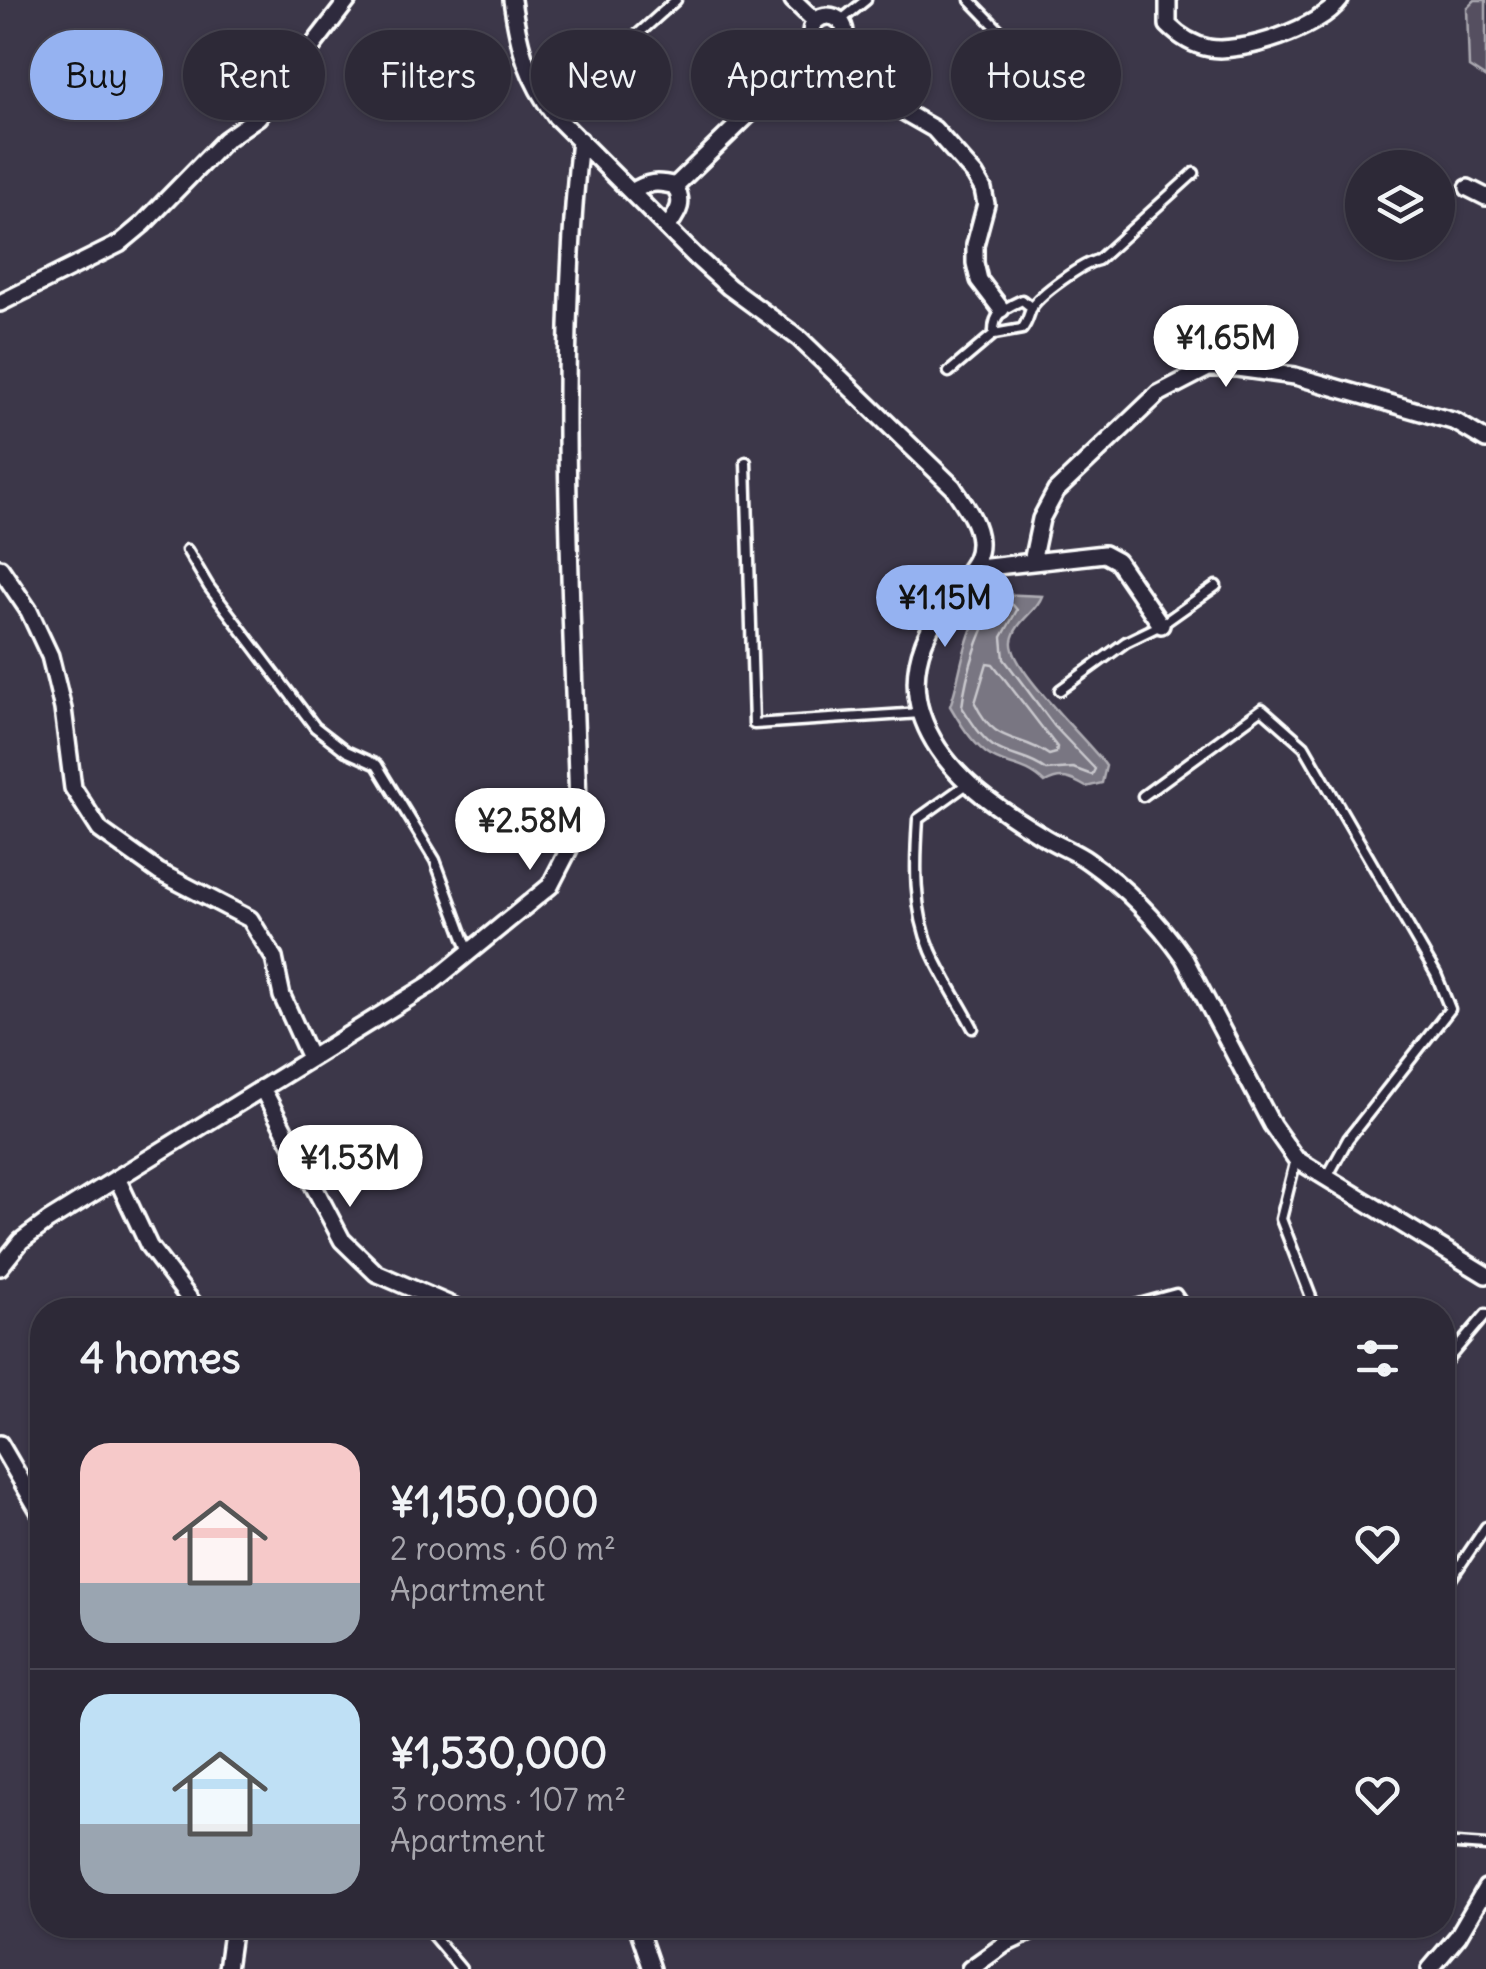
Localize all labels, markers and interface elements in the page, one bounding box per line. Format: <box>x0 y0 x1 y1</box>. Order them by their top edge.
chip: Buy <box>30 30 163 120</box>
chip: Rent <box>183 30 325 120</box>
chip: Filters <box>345 30 511 120</box>
chip: New <box>531 30 671 120</box>
chip: Apartment <box>691 30 931 120</box>
chip: House <box>951 30 1121 120</box>
map controls <box>1345 150 1455 260</box>
button: layers <box>1345 150 1455 260</box>
pin: ¥1.65M <box>1145 305 1307 390</box>
text: ¥1.65M <box>1176 317 1276 358</box>
pin: ¥1.15M <box>864 565 1026 650</box>
text: ¥1.15M <box>898 577 992 618</box>
pin: ¥2.58M <box>449 788 611 873</box>
text: ¥2.58M <box>477 800 583 841</box>
pin: ¥1.53M <box>269 1125 431 1210</box>
text: ¥1.53M <box>300 1137 400 1178</box>
icon: filters <box>1350 1331 1405 1386</box>
text: 4 homes <box>80 1332 241 1384</box>
text: ¥1,150,000 <box>390 1476 599 1528</box>
icon: home <box>160 1483 280 1603</box>
icon: heart <box>1350 1516 1405 1571</box>
text: 2 rooms · 60 m² <box>390 1528 616 1569</box>
text: Apartment <box>390 1569 545 1610</box>
text: ¥1,530,000 <box>390 1727 607 1779</box>
icon: home <box>160 1734 280 1854</box>
icon: heart <box>1350 1767 1405 1822</box>
text: 3 rooms · 107 m² <box>390 1779 626 1820</box>
text: Apartment <box>390 1820 545 1861</box>

